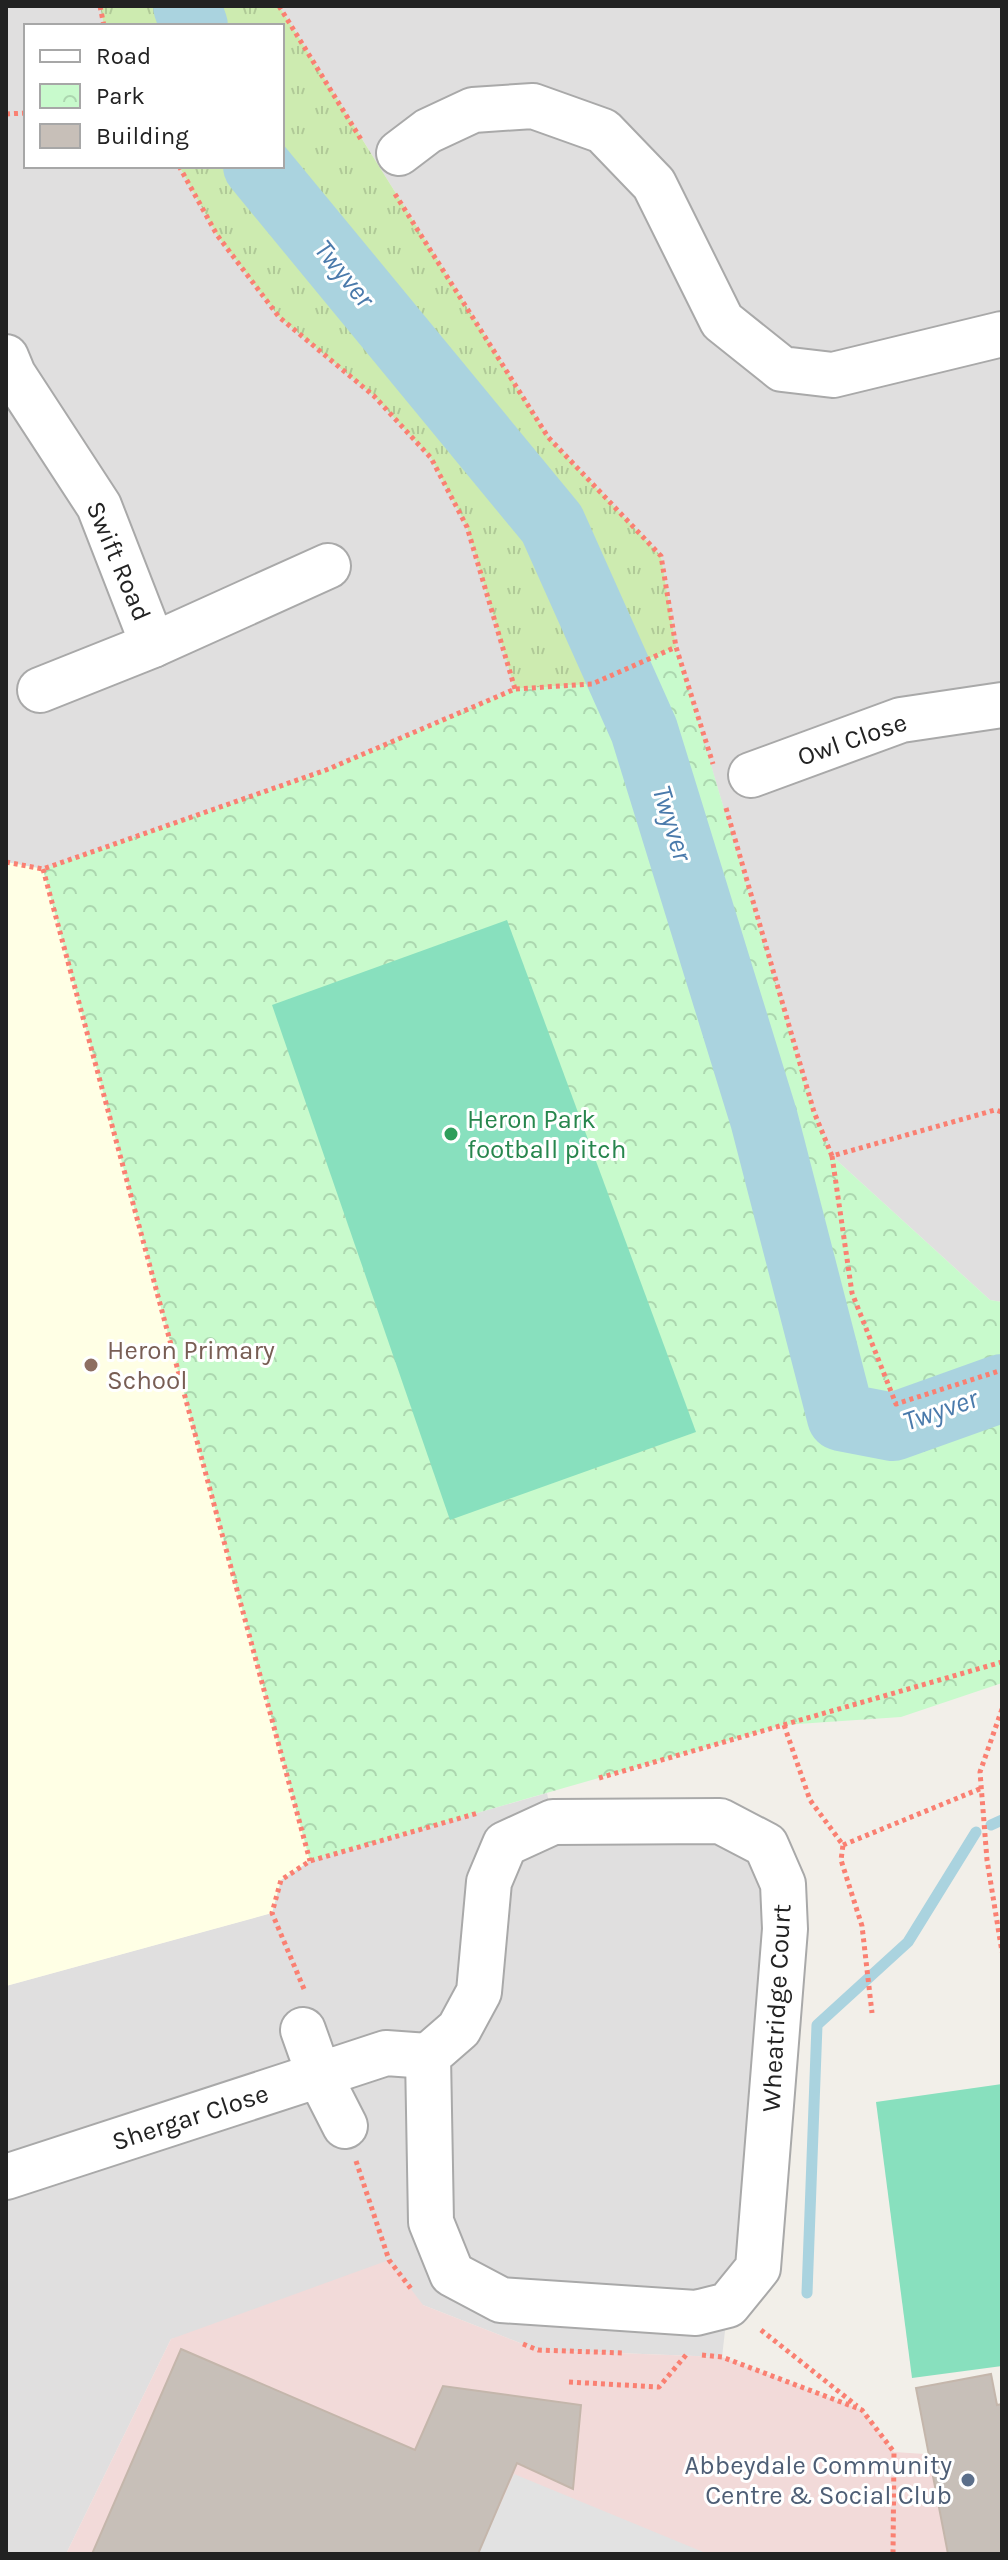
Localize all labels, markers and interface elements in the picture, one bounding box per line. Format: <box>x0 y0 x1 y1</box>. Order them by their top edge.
legend <box>24 24 284 168</box>
text: Road <box>96 42 151 70</box>
text: Park <box>96 82 145 110</box>
text: Building <box>96 122 189 150</box>
water label: Twyver <box>307 233 383 315</box>
street label: Swift Road <box>79 497 158 626</box>
street label: Owl Close <box>793 706 911 773</box>
water label: Twyver <box>645 781 700 866</box>
place label: Heron Park football pitch <box>467 1104 626 1165</box>
marker: Heron Park football pitch <box>442 1125 460 1143</box>
place label: Heron Primary School <box>107 1335 275 1396</box>
marker: Heron Primary School <box>82 1356 100 1374</box>
water label: Twyver <box>898 1381 983 1438</box>
street label: Wheatridge Court <box>756 1903 797 2113</box>
street label: Shergar Close <box>108 2078 272 2157</box>
place label: Abbeydale Community Centre & Social Club <box>684 2450 952 2511</box>
marker: Abbeydale Community Centre & Social Club <box>959 2471 977 2489</box>

